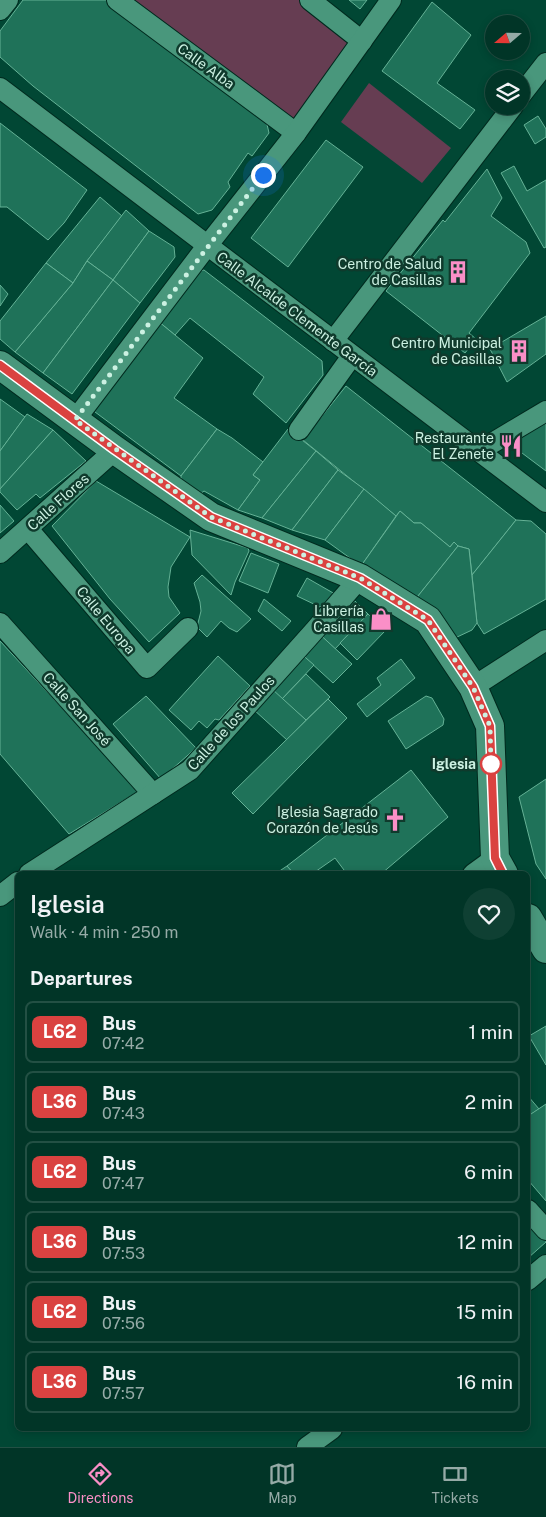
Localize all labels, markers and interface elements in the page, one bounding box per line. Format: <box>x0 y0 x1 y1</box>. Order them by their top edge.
north arrow <box>485 15 530 60</box>
map controls <box>485 15 530 115</box>
street label: Calle Alba <box>174 40 238 92</box>
button: layers <box>485 70 530 115</box>
your location <box>251 163 276 188</box>
street label: Calle Alcalde Clemente García <box>214 248 380 380</box>
place label: Centro de Salud de Casillas <box>338 256 442 288</box>
building icon: Centro de Salud de Casillas <box>445 259 471 285</box>
place label: Centro Municipal de Casillas <box>391 335 502 367</box>
building icon: Centro Municipal de Casillas <box>506 338 532 364</box>
place label: Restaurante El Zenete <box>415 430 494 462</box>
restaurant icon: Restaurante El Zenete <box>498 433 524 459</box>
street label: Calle Flores <box>24 470 92 534</box>
street label: Calle Europa <box>73 583 139 657</box>
place label: Librería Casillas <box>313 603 364 635</box>
shop icon: Librería Casillas <box>368 606 394 632</box>
street label: Calle San José <box>40 669 114 749</box>
street label: Calle de los Paulos <box>184 672 278 774</box>
marker: Iglesia <box>480 753 502 775</box>
place label: Iglesia <box>432 756 476 772</box>
place label: Iglesia Sagrado Corazón de Jesús <box>266 804 378 836</box>
church icon: Iglesia Sagrado Corazón de Jesús <box>382 807 408 833</box>
button: heart <box>463 888 515 940</box>
text: Iglesia <box>30 890 105 918</box>
text: Walk · 4 min · 250 m <box>30 923 178 942</box>
text: Departures <box>30 967 133 989</box>
text: Bus <box>102 1012 136 1034</box>
text: L62 <box>43 1021 76 1042</box>
text: 1 min <box>468 1021 513 1043</box>
text: 07:42 <box>102 1034 144 1053</box>
text: Bus <box>102 1082 136 1104</box>
text: L36 <box>42 1091 77 1112</box>
text: 2 min <box>465 1091 513 1113</box>
text: 07:43 <box>102 1104 145 1123</box>
text: Bus <box>102 1152 136 1174</box>
text: L62 <box>43 1161 76 1182</box>
text: 6 min <box>464 1161 513 1183</box>
text: 07:47 <box>102 1174 144 1193</box>
text: Bus <box>102 1222 136 1244</box>
text: L36 <box>42 1231 77 1252</box>
text: 12 min <box>457 1231 513 1253</box>
text: 07:53 <box>102 1244 145 1263</box>
text: Bus <box>102 1292 136 1314</box>
text: L62 <box>43 1301 76 1322</box>
text: 15 min <box>456 1301 513 1323</box>
text: 07:56 <box>102 1314 145 1333</box>
text: Bus <box>102 1362 136 1384</box>
text: L36 <box>42 1371 77 1392</box>
text: 16 min <box>457 1371 513 1393</box>
text: 07:57 <box>102 1384 145 1403</box>
tab: Directions <box>67 1460 133 1506</box>
tab: Map <box>268 1460 297 1506</box>
tab: Tickets <box>432 1460 479 1506</box>

